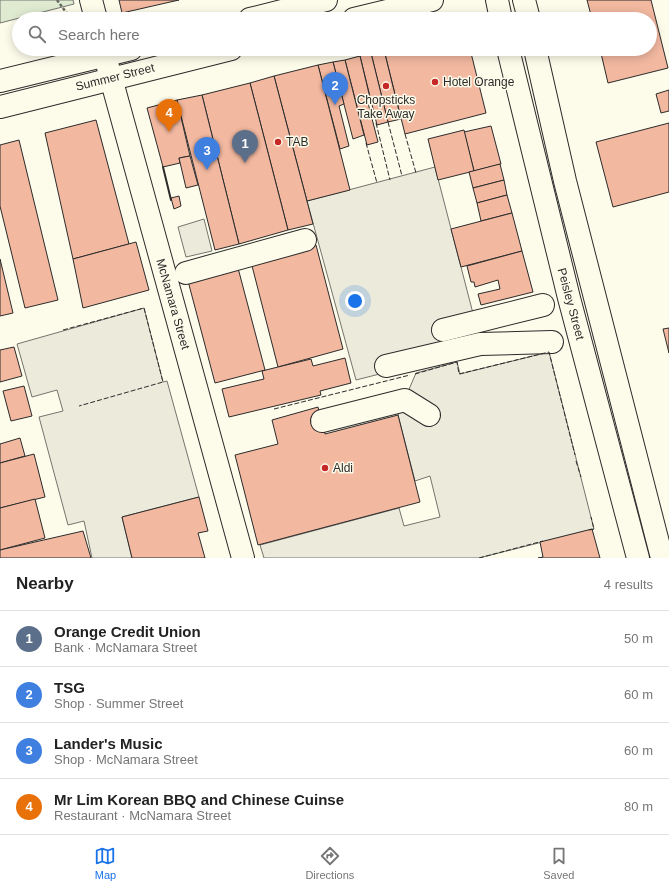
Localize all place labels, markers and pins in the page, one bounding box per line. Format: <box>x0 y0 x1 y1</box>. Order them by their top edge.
pin: 2 <box>322 72 348 105</box>
place label: Hotel Orange <box>443 75 515 89</box>
marker: Hotel Orange <box>430 77 440 87</box>
marker: Chopsticks Take Away <box>381 81 391 91</box>
place label: Chopsticks Take Away <box>357 93 415 121</box>
pin: 4 <box>156 99 182 132</box>
pin: 1 <box>232 130 258 163</box>
place label: TAB <box>286 135 308 149</box>
pin: 3 <box>194 137 220 170</box>
marker: TAB <box>273 137 283 147</box>
place label: Aldi <box>333 461 353 475</box>
marker: Aldi <box>320 463 330 473</box>

